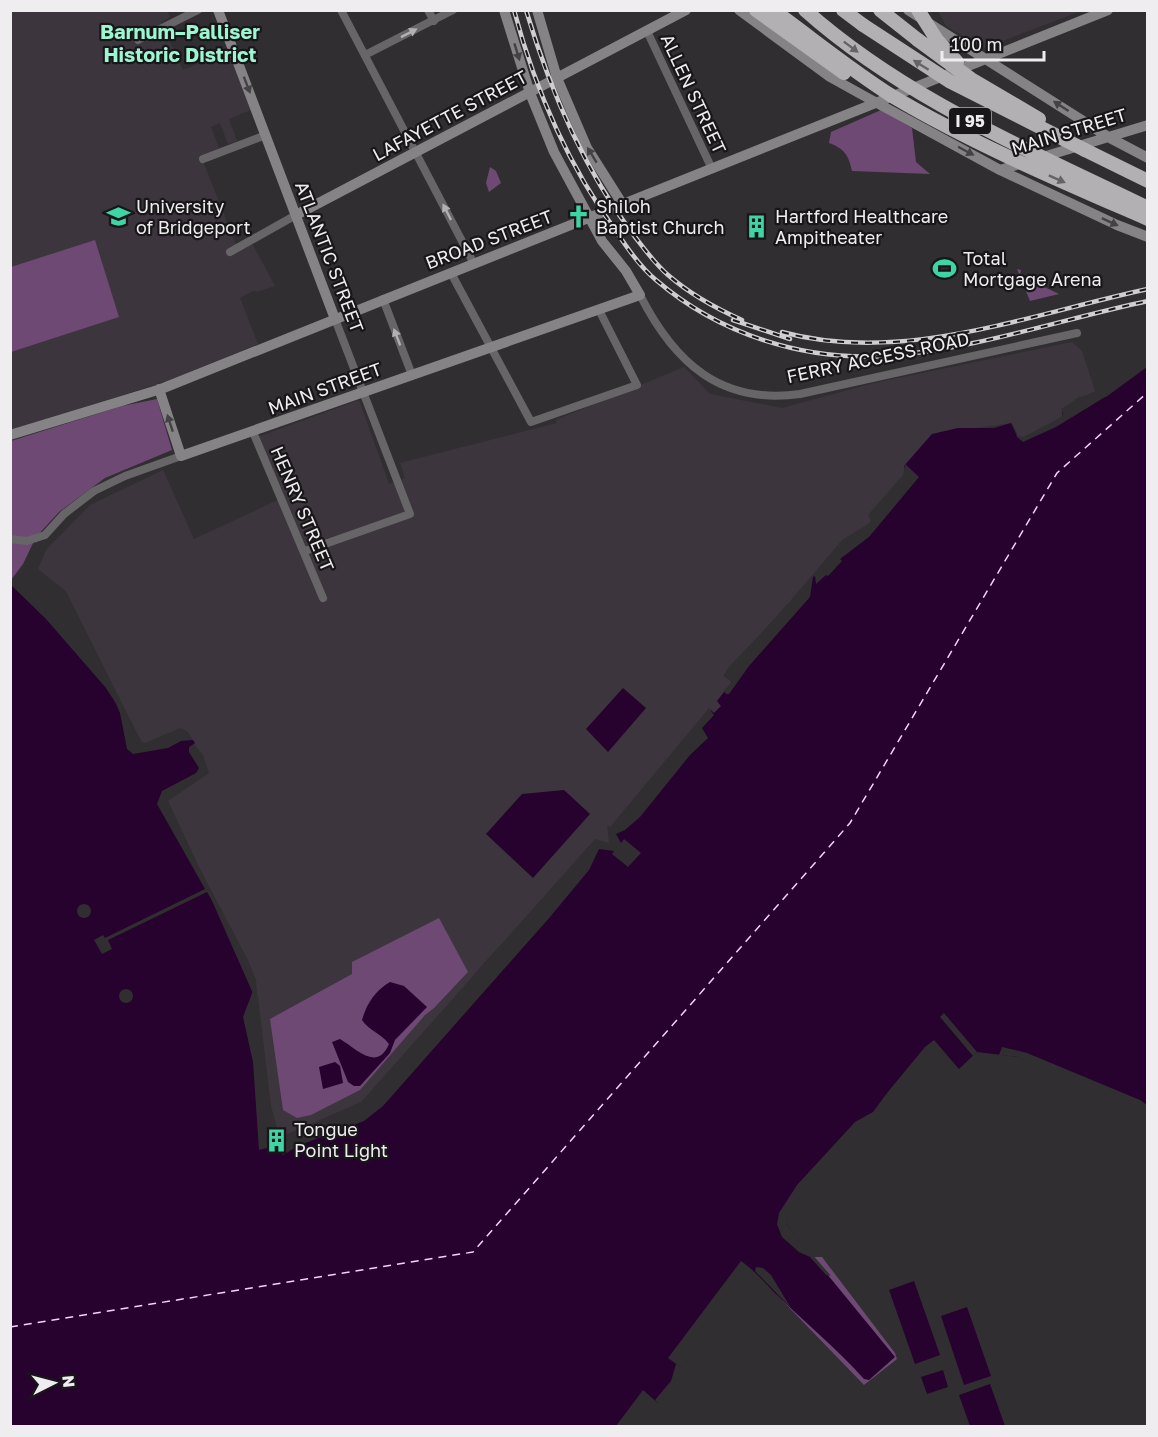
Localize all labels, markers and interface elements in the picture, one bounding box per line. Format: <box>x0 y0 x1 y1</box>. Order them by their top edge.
district label: Barnum–Palliser Historic District <box>100 19 260 66</box>
scale bar <box>942 24 1044 62</box>
one-way arrow <box>401 28 418 38</box>
street label: ALLEN STREET <box>657 30 731 157</box>
text: 100 m <box>951 33 1002 55</box>
one-way arrow <box>842 41 858 53</box>
one-way arrow <box>513 43 522 61</box>
one-way arrow <box>913 59 929 70</box>
street label: LAFAYETTE STREET <box>368 65 531 165</box>
one-way arrow <box>242 76 252 94</box>
one-way arrow <box>1053 101 1069 112</box>
street label: MAIN STREET <box>1008 103 1129 159</box>
road number: I 95 <box>949 108 991 134</box>
one-way arrow <box>587 146 597 163</box>
one-way arrow <box>958 146 975 156</box>
one-way arrow <box>1049 175 1066 184</box>
street label: ATLANTIC STREET <box>291 178 369 335</box>
place label: University of Bridgeport <box>136 195 251 238</box>
place label: Shiloh Baptist Church <box>596 195 724 238</box>
one-way arrow <box>442 203 452 220</box>
school or university icon: University of Bridgeport <box>105 204 131 230</box>
church icon: Shiloh Baptist Church <box>565 204 591 230</box>
street label: BROAD STREET <box>422 205 555 273</box>
place label: Hartford Healthcare Ampitheater <box>775 205 948 248</box>
building icon: Hartford Healthcare Ampitheater <box>744 214 770 240</box>
one-way arrow <box>1101 217 1119 227</box>
place label: Total Mortgage Arena <box>963 247 1102 290</box>
sports icon: Total Mortgage Arena <box>932 256 958 282</box>
street label: FERRY ACCESS ROAD <box>784 327 971 387</box>
one-way arrow <box>392 328 402 346</box>
street label: MAIN STREET <box>265 357 385 419</box>
one-way arrow <box>165 414 175 432</box>
street label: HENRY STREET <box>267 443 339 575</box>
place label: Tongue Point Light <box>294 1118 388 1161</box>
building icon: Tongue Point Light <box>263 1127 289 1153</box>
north arrow <box>24 1353 84 1413</box>
text: N <box>58 1374 79 1389</box>

